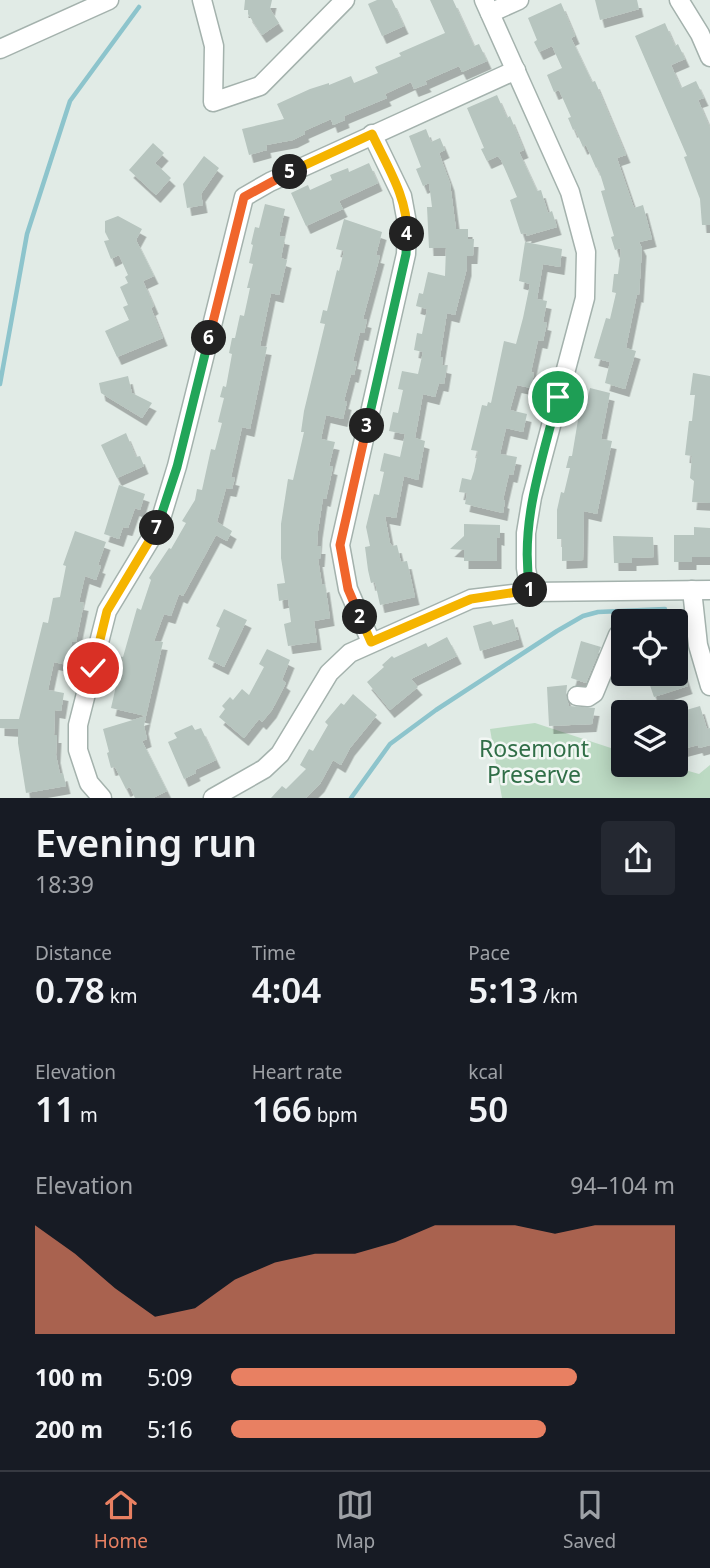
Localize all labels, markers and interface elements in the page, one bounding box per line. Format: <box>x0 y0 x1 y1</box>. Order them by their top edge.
pin: 5 <box>272 154 308 190</box>
text: 5 <box>284 158 295 184</box>
pin: 4 <box>390 216 424 252</box>
text: 4 <box>401 220 412 246</box>
pin: 6 <box>192 320 227 356</box>
text: 6 <box>203 324 214 350</box>
pin <box>528 367 588 427</box>
icon: arrive <box>539 378 577 416</box>
pin: 3 <box>350 408 384 444</box>
text: 3 <box>361 412 372 438</box>
pin: 7 <box>140 510 174 546</box>
text: 7 <box>151 514 162 540</box>
pin: 1 <box>512 572 548 608</box>
text: 1 <box>524 576 535 602</box>
pin: 2 <box>342 600 378 634</box>
text: 2 <box>354 603 365 629</box>
map controls <box>611 609 688 777</box>
button: locate <box>611 609 688 686</box>
pin <box>63 638 123 698</box>
icon: check <box>74 649 112 687</box>
button: layers <box>611 700 688 777</box>
park label: Rosemont Preserve <box>479 732 589 790</box>
text: Evening run <box>35 816 257 868</box>
button: share <box>601 821 675 895</box>
text: 18:39 <box>35 868 94 900</box>
text: Distance <box>35 940 112 966</box>
text: Time <box>252 940 296 966</box>
text: Pace <box>468 940 510 966</box>
text: 0.78 <box>35 966 105 1013</box>
text: 4:04 <box>252 966 321 1013</box>
text: 5:13 <box>468 966 538 1013</box>
text: km <box>105 983 138 1009</box>
text: /km <box>538 983 578 1009</box>
text: Elevation <box>35 1059 116 1085</box>
text: Heart rate <box>252 1059 342 1085</box>
text: kcal <box>468 1059 503 1085</box>
text: 11 <box>35 1085 75 1132</box>
text: 166 <box>252 1085 312 1132</box>
text: 50 <box>468 1085 508 1132</box>
text: m <box>75 1102 98 1128</box>
text: bpm <box>312 1102 358 1128</box>
text: Elevation <box>35 1169 133 1201</box>
text: 94–104 m <box>570 1169 675 1201</box>
text: 100 m <box>35 1361 103 1393</box>
text: 5:09 <box>147 1361 193 1393</box>
text: 200 m <box>35 1413 103 1445</box>
text: 5:16 <box>147 1413 193 1445</box>
tab: Home <box>94 1486 148 1554</box>
tab: Map <box>336 1486 375 1554</box>
tab: Saved <box>563 1486 616 1554</box>

